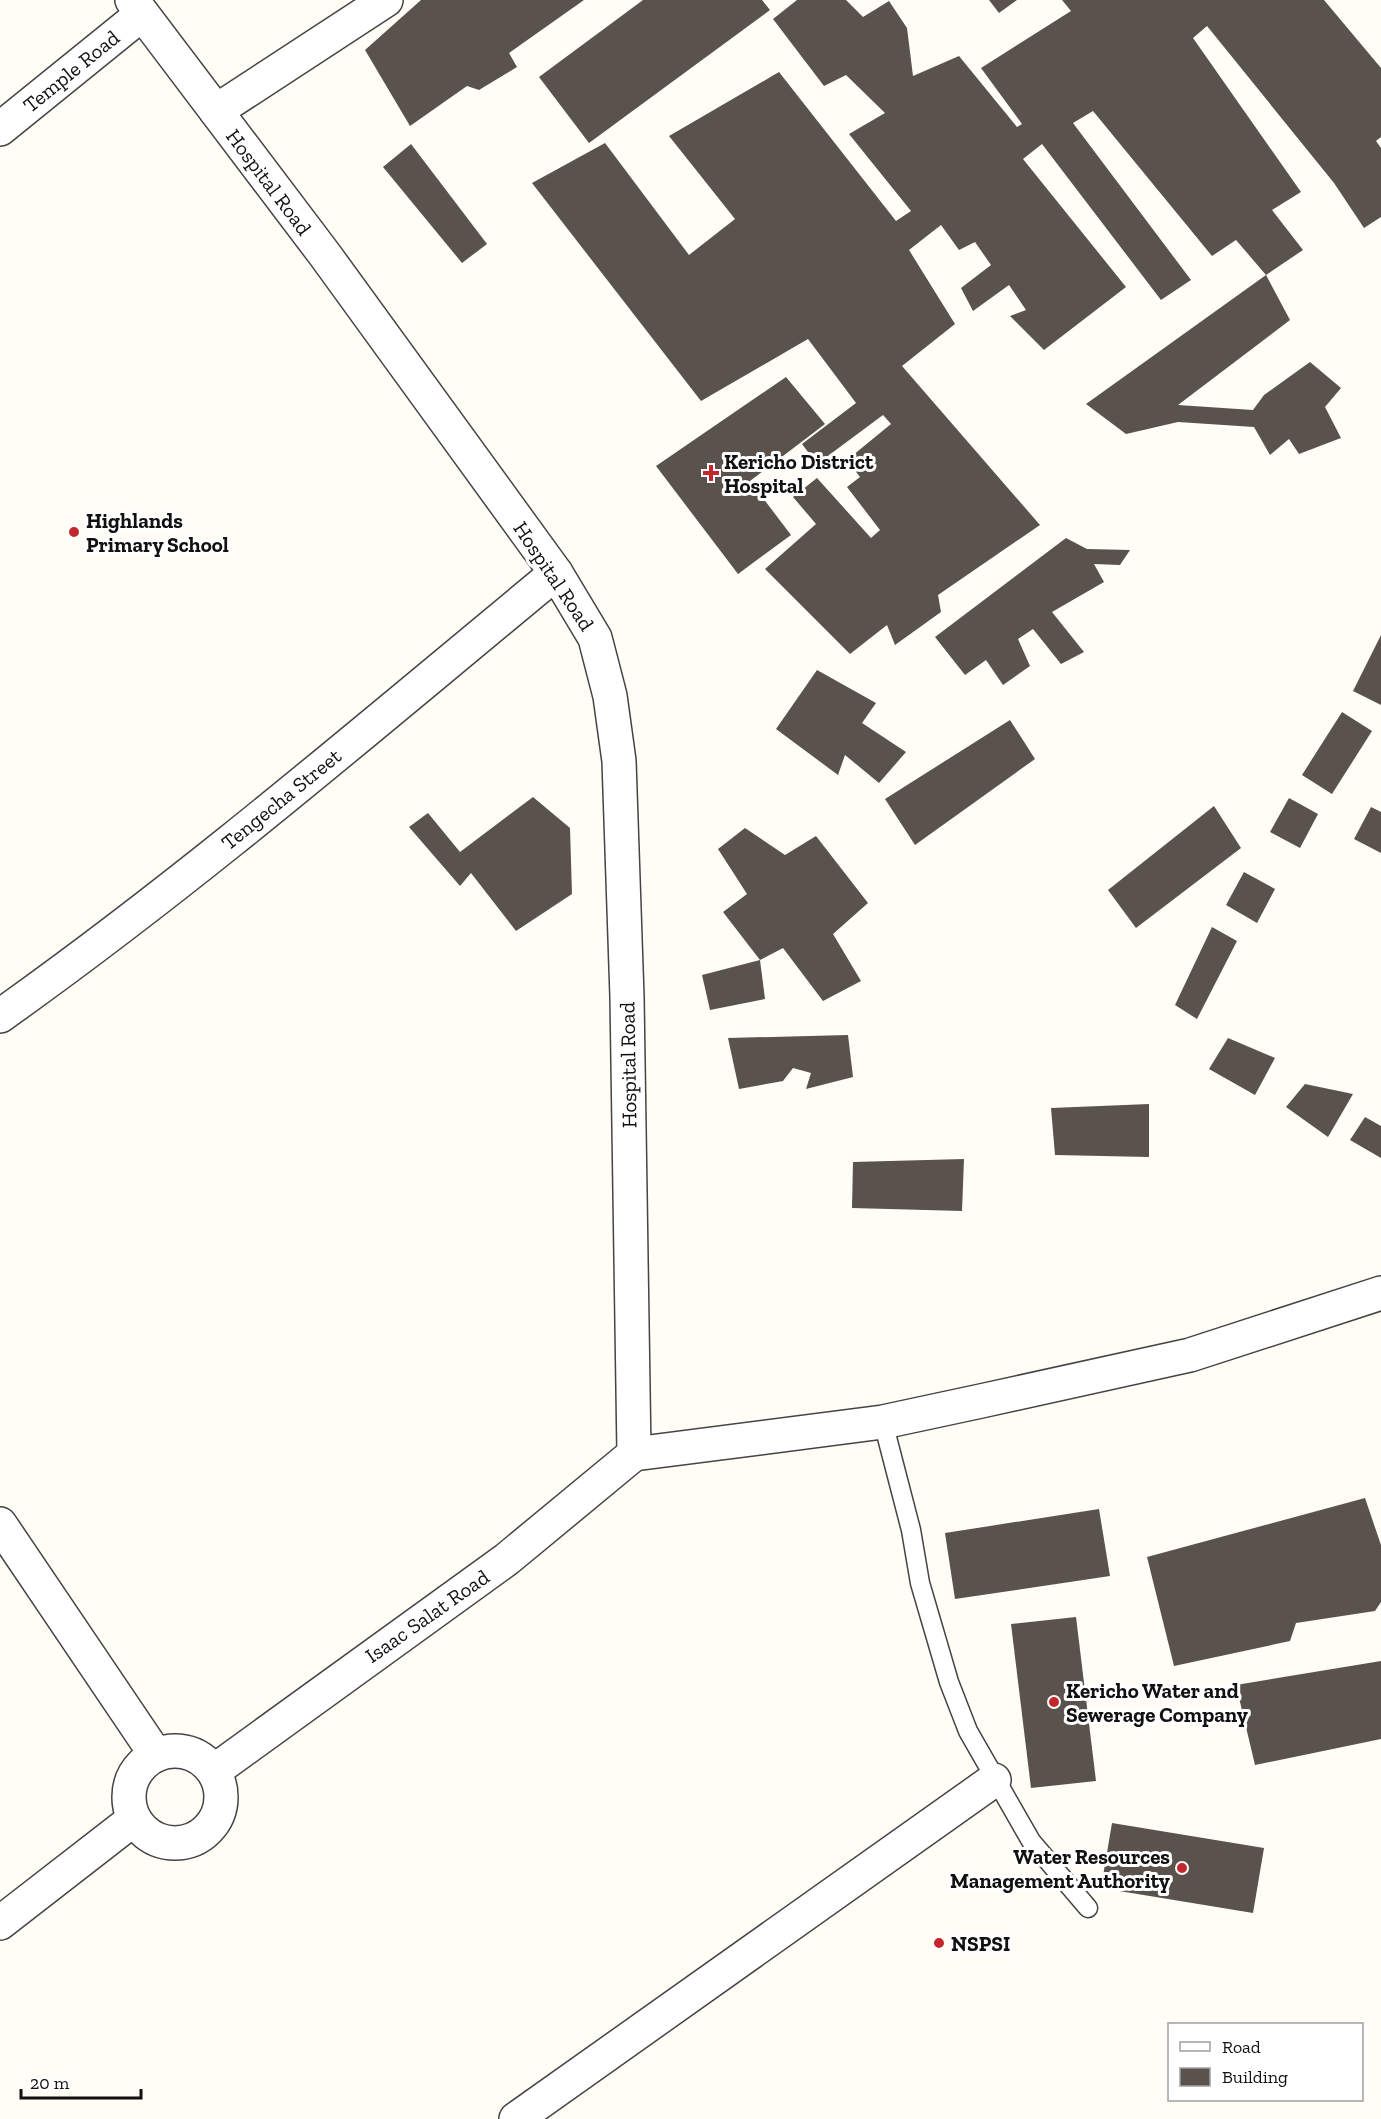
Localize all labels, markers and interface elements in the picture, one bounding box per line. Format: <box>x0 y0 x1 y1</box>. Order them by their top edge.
street label: Temple Road <box>18 24 125 117</box>
street label: Hospital Road <box>221 124 317 240</box>
place label: Kericho District Hospital <box>724 449 874 498</box>
marker: Kericho District Hospital <box>702 464 720 482</box>
place label: Highlands Primary School <box>86 508 229 557</box>
street label: Hospital Road <box>508 517 600 636</box>
marker: Highlands Primary School <box>67 525 81 539</box>
street label: Tengecha Street <box>216 743 346 855</box>
street label: Hospital Road <box>614 1001 642 1128</box>
street label: Isaac Salat Road <box>360 1564 494 1668</box>
place label: Kericho Water and Sewerage Company <box>1066 1678 1248 1727</box>
marker: Kericho Water and Sewerage Company <box>1047 1695 1061 1709</box>
place label: Water Resources Management Authority <box>950 1844 1170 1893</box>
marker: Water Resources Management Authority <box>1175 1861 1189 1875</box>
place label: NSPSI <box>951 1931 1010 1956</box>
marker: NSPSI <box>932 1936 946 1950</box>
legend <box>1168 2023 1363 2101</box>
text: Road <box>1222 2036 1261 2058</box>
scale bar <box>21 2062 141 2100</box>
text: Building <box>1222 2066 1288 2088</box>
text: 20 m <box>30 2072 70 2094</box>

